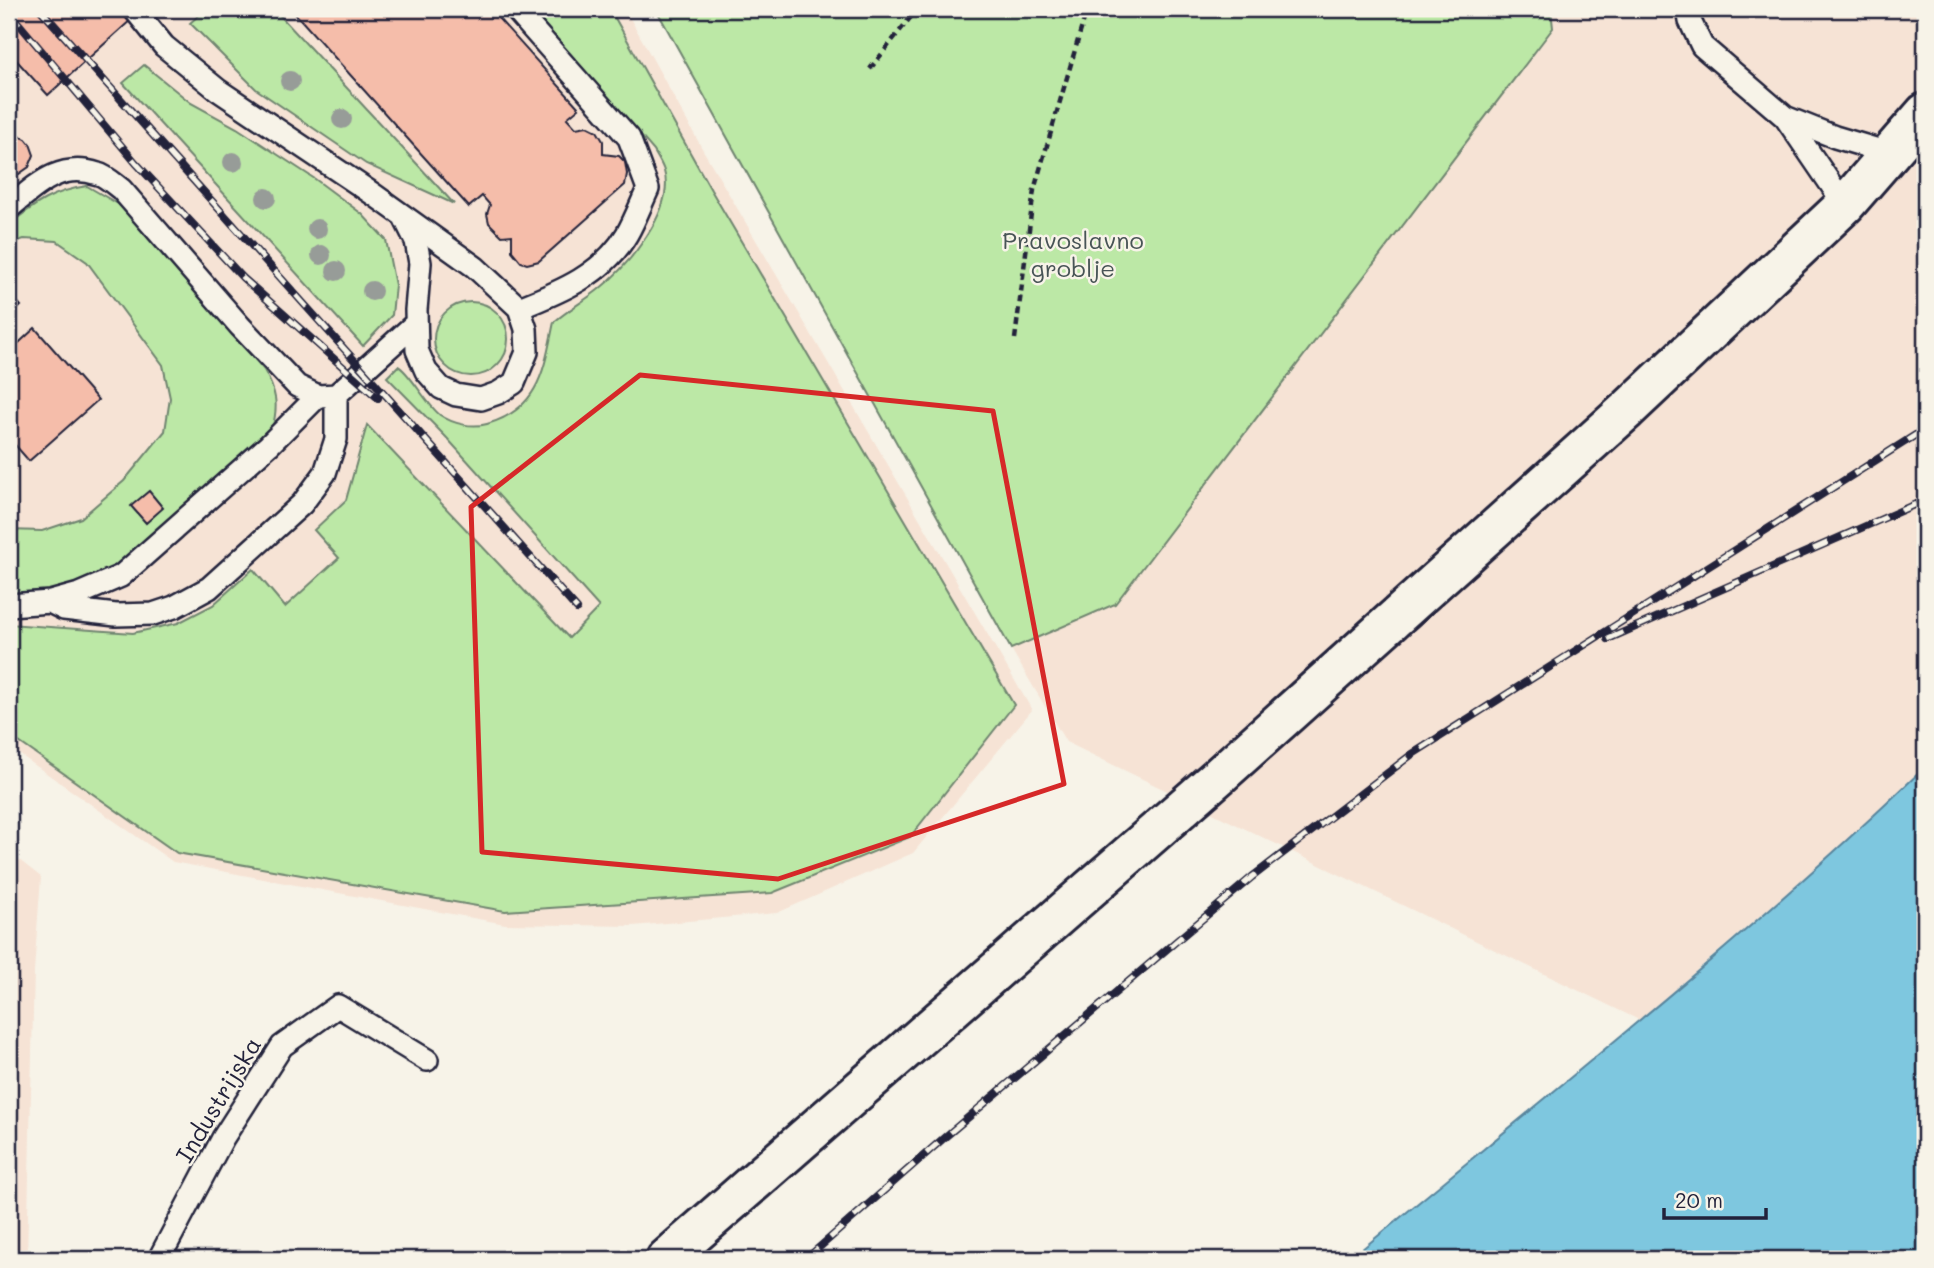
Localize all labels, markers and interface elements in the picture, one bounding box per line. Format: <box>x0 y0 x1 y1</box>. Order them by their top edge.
park label: Pravoslavno groblje <box>1002 224 1144 283</box>
street label: Industrijska <box>168 1031 267 1168</box>
scale bar <box>1664 1177 1766 1221</box>
text: 20 m <box>1675 1186 1723 1213</box>

